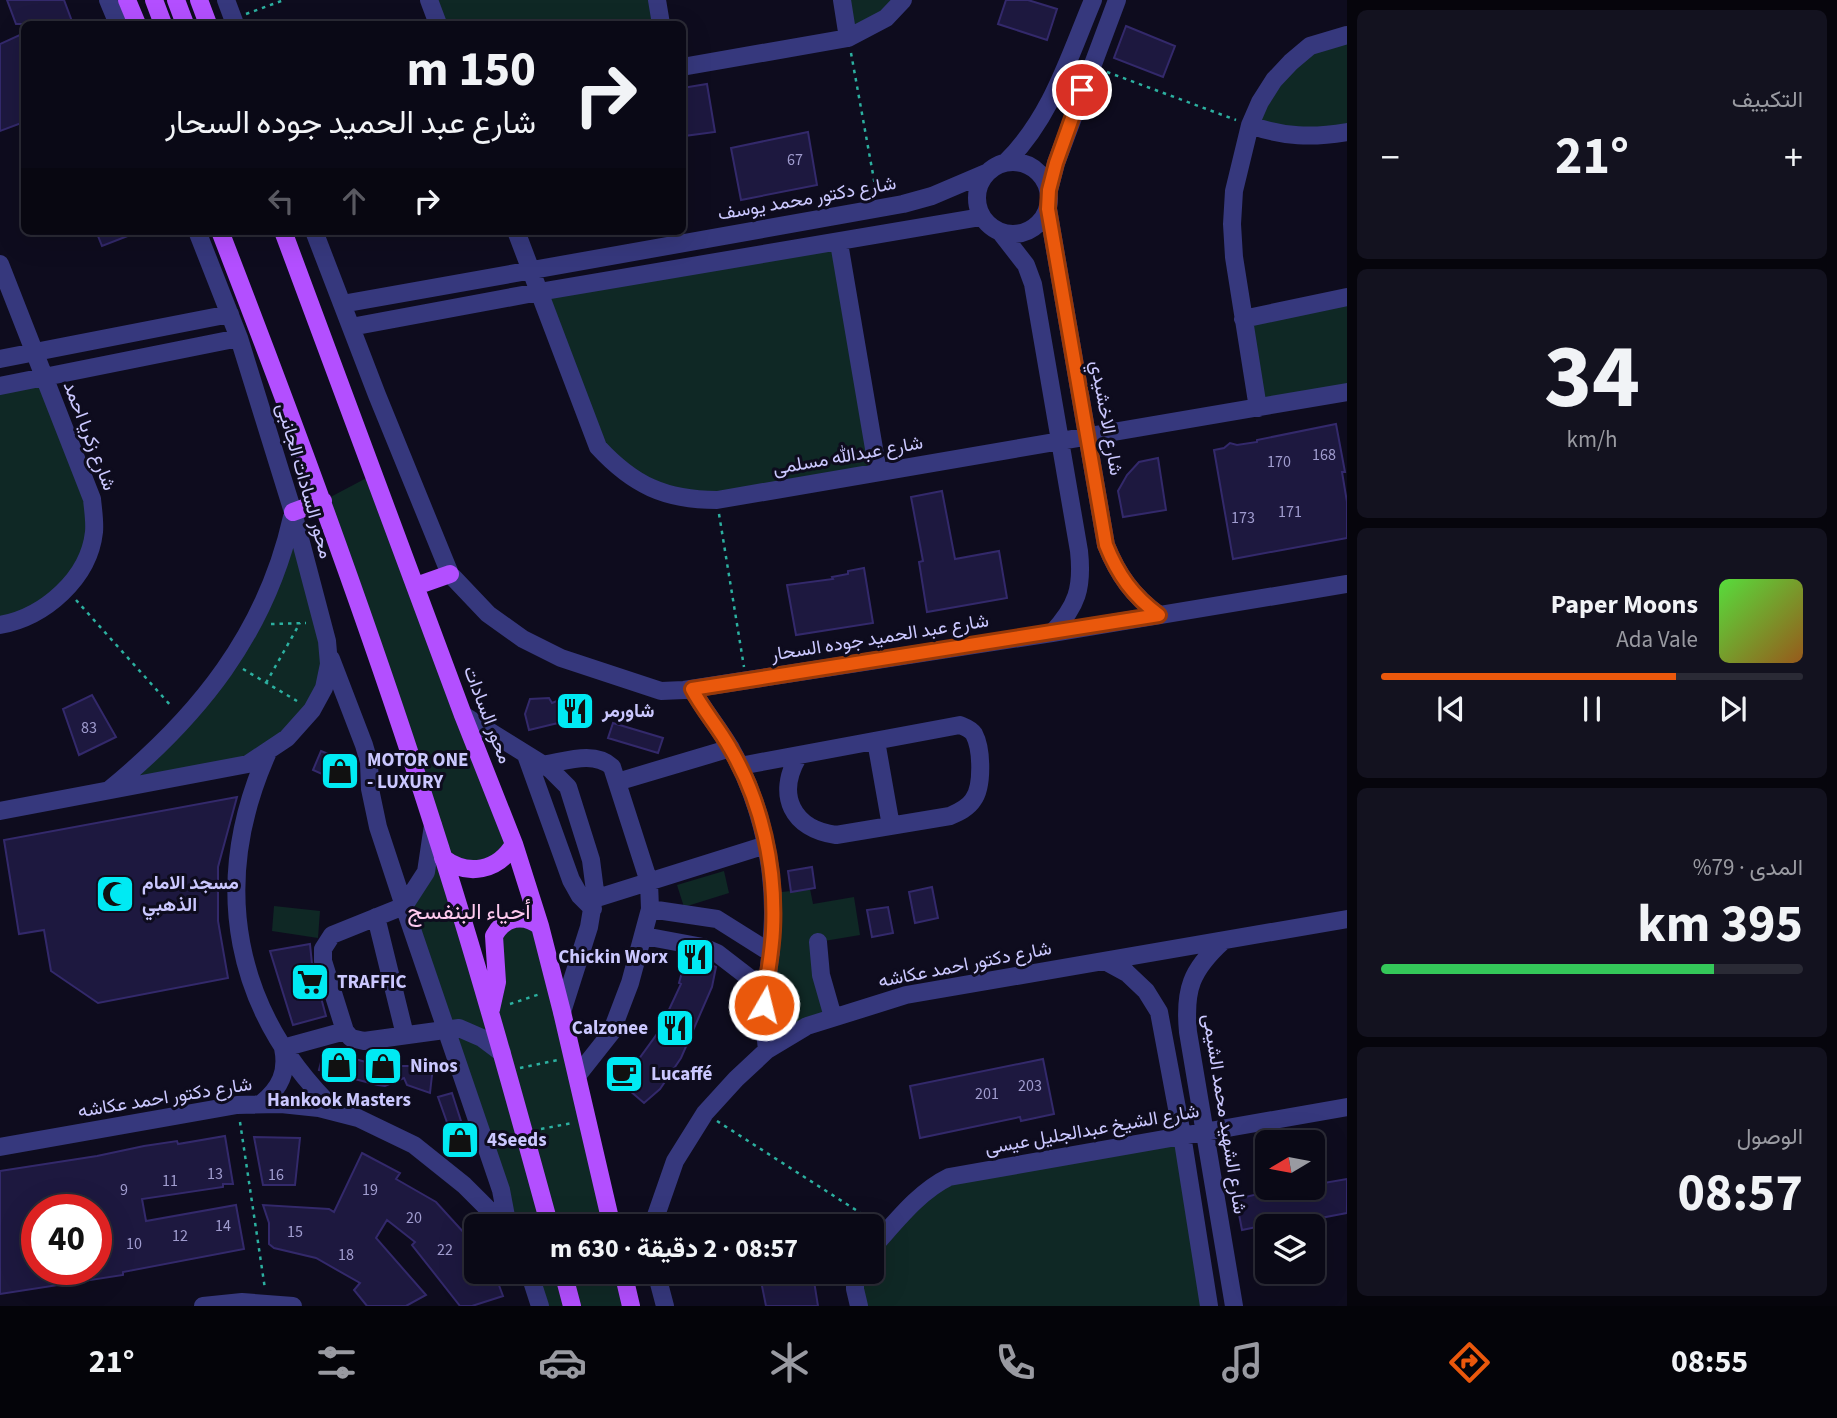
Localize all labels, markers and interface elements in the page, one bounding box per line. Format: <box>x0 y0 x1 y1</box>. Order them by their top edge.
text: 150 m <box>407 35 536 105</box>
icon: right <box>560 49 651 140</box>
pin <box>1052 60 1112 120</box>
icon: arrive <box>1063 71 1101 109</box>
text: التكييف <box>1732 83 1803 116</box>
text: شارع عبد الحميد جوده السحار <box>165 100 536 146</box>
text: 21° <box>1555 120 1629 194</box>
text: − <box>1381 131 1400 185</box>
text: + <box>1784 131 1803 185</box>
house number: 67 <box>787 149 803 171</box>
street label: شارع دكتور محمد يوسف <box>716 170 898 228</box>
icon: left <box>262 182 300 220</box>
icon: ahead <box>335 182 373 220</box>
icon: right <box>408 182 446 220</box>
text: 34 <box>1544 313 1640 442</box>
street label: شارع الاخشيدي <box>1082 358 1129 478</box>
street label: شارع زكريا احمد <box>56 377 122 495</box>
street label: محور السادات الجانبى <box>269 400 339 562</box>
text: km/h <box>1567 423 1618 456</box>
street label: شارع عبدالله مسلمى <box>771 430 925 482</box>
house number: 168 <box>1312 444 1336 466</box>
house number: 170 <box>1267 451 1291 473</box>
house number: 171 <box>1278 501 1302 523</box>
house number: 173 <box>1231 507 1255 529</box>
text: Paper Moons <box>1551 586 1698 623</box>
street label: شارع عبد الحميد جوده السحار <box>768 607 991 669</box>
text: Ada Vale <box>1616 623 1698 656</box>
street label: محور السادات <box>456 662 518 768</box>
restaurant icon: شاورمر <box>554 690 596 732</box>
icon: previous <box>1432 690 1470 728</box>
icon: pause <box>1573 690 1611 728</box>
icon: next <box>1714 690 1752 728</box>
place label: شاورمر <box>601 698 654 725</box>
house number: 83 <box>81 717 97 739</box>
place label: MOTOR ONE - LUXURY <box>367 747 468 796</box>
shop icon: MOTOR ONE - LUXURY <box>319 750 361 792</box>
text: المدى · 79% <box>1693 851 1803 884</box>
place label: مسجد الامام الذهبي <box>142 870 239 921</box>
mosque icon: مسجد الامام الذهبي <box>94 873 136 915</box>
text: 395 km <box>1637 888 1803 962</box>
district label: أحياء البنفسج <box>407 895 531 928</box>
street label: شارع دكتور احمد عكاشه <box>876 935 1054 995</box>
restaurant icon: Chickin Worx <box>674 936 716 978</box>
place label: Chickin Worx <box>558 944 668 971</box>
supermarket icon: TRAFFIC <box>289 961 331 1003</box>
position arrow <box>727 968 801 1042</box>
place label: TRAFFIC <box>337 969 407 996</box>
restaurant icon: Calzonee <box>654 1007 696 1049</box>
street label: شارع الشهيد محمد الشيمى <box>1195 1012 1253 1216</box>
place label: Calzonee <box>572 1015 648 1042</box>
shop icon: Hankook Masters <box>318 1044 360 1086</box>
shop icon: Ninos <box>362 1045 404 1087</box>
place label: Ninos <box>410 1053 458 1080</box>
cafe icon: Lucaffé <box>603 1053 645 1095</box>
place label: Lucaffé <box>651 1061 712 1088</box>
street label: شارع دكتور احمد عكاشه <box>76 1071 254 1125</box>
house number: 203 <box>1018 1075 1042 1097</box>
house number: 201 <box>975 1083 999 1105</box>
place label: Hankook Masters <box>267 1087 411 1114</box>
street label: شارع الشيخ عبدالجليل عيسى <box>983 1098 1201 1162</box>
shop icon: 4Seeds <box>439 1119 481 1161</box>
text: الوصول <box>1737 1120 1803 1153</box>
place label: 4Seeds <box>487 1127 547 1154</box>
north arrow <box>1255 1130 1325 1200</box>
map controls <box>1255 1130 1325 1284</box>
text: 08:57 <box>1678 1157 1803 1231</box>
house number: 13 <box>207 1163 223 1185</box>
house number: 16 <box>268 1164 284 1186</box>
house number: 11 <box>162 1170 178 1192</box>
house number: 9 <box>120 1179 128 1201</box>
house number: 19 <box>362 1179 378 1201</box>
speed limit sign: 40 <box>21 1194 112 1285</box>
house number: 20 <box>406 1207 422 1229</box>
button: layers <box>1255 1214 1325 1284</box>
house number: 14 <box>215 1215 231 1237</box>
house number: 15 <box>287 1221 303 1243</box>
house number: 12 <box>172 1225 188 1247</box>
text: 08:57 · 2 دقيقة · 630 m <box>550 1230 798 1267</box>
house number: 10 <box>126 1233 142 1255</box>
house number: 22 <box>437 1239 453 1261</box>
house number: 18 <box>338 1244 354 1266</box>
icon: filters <box>312 1338 361 1387</box>
icon: car <box>538 1338 587 1387</box>
icon: climate <box>765 1338 814 1387</box>
icon: phone <box>991 1338 1040 1387</box>
icon: music <box>1218 1338 1267 1387</box>
icon: directions <box>1445 1338 1494 1387</box>
text: 21° <box>89 1339 134 1385</box>
text: 08:55 <box>1671 1339 1748 1385</box>

